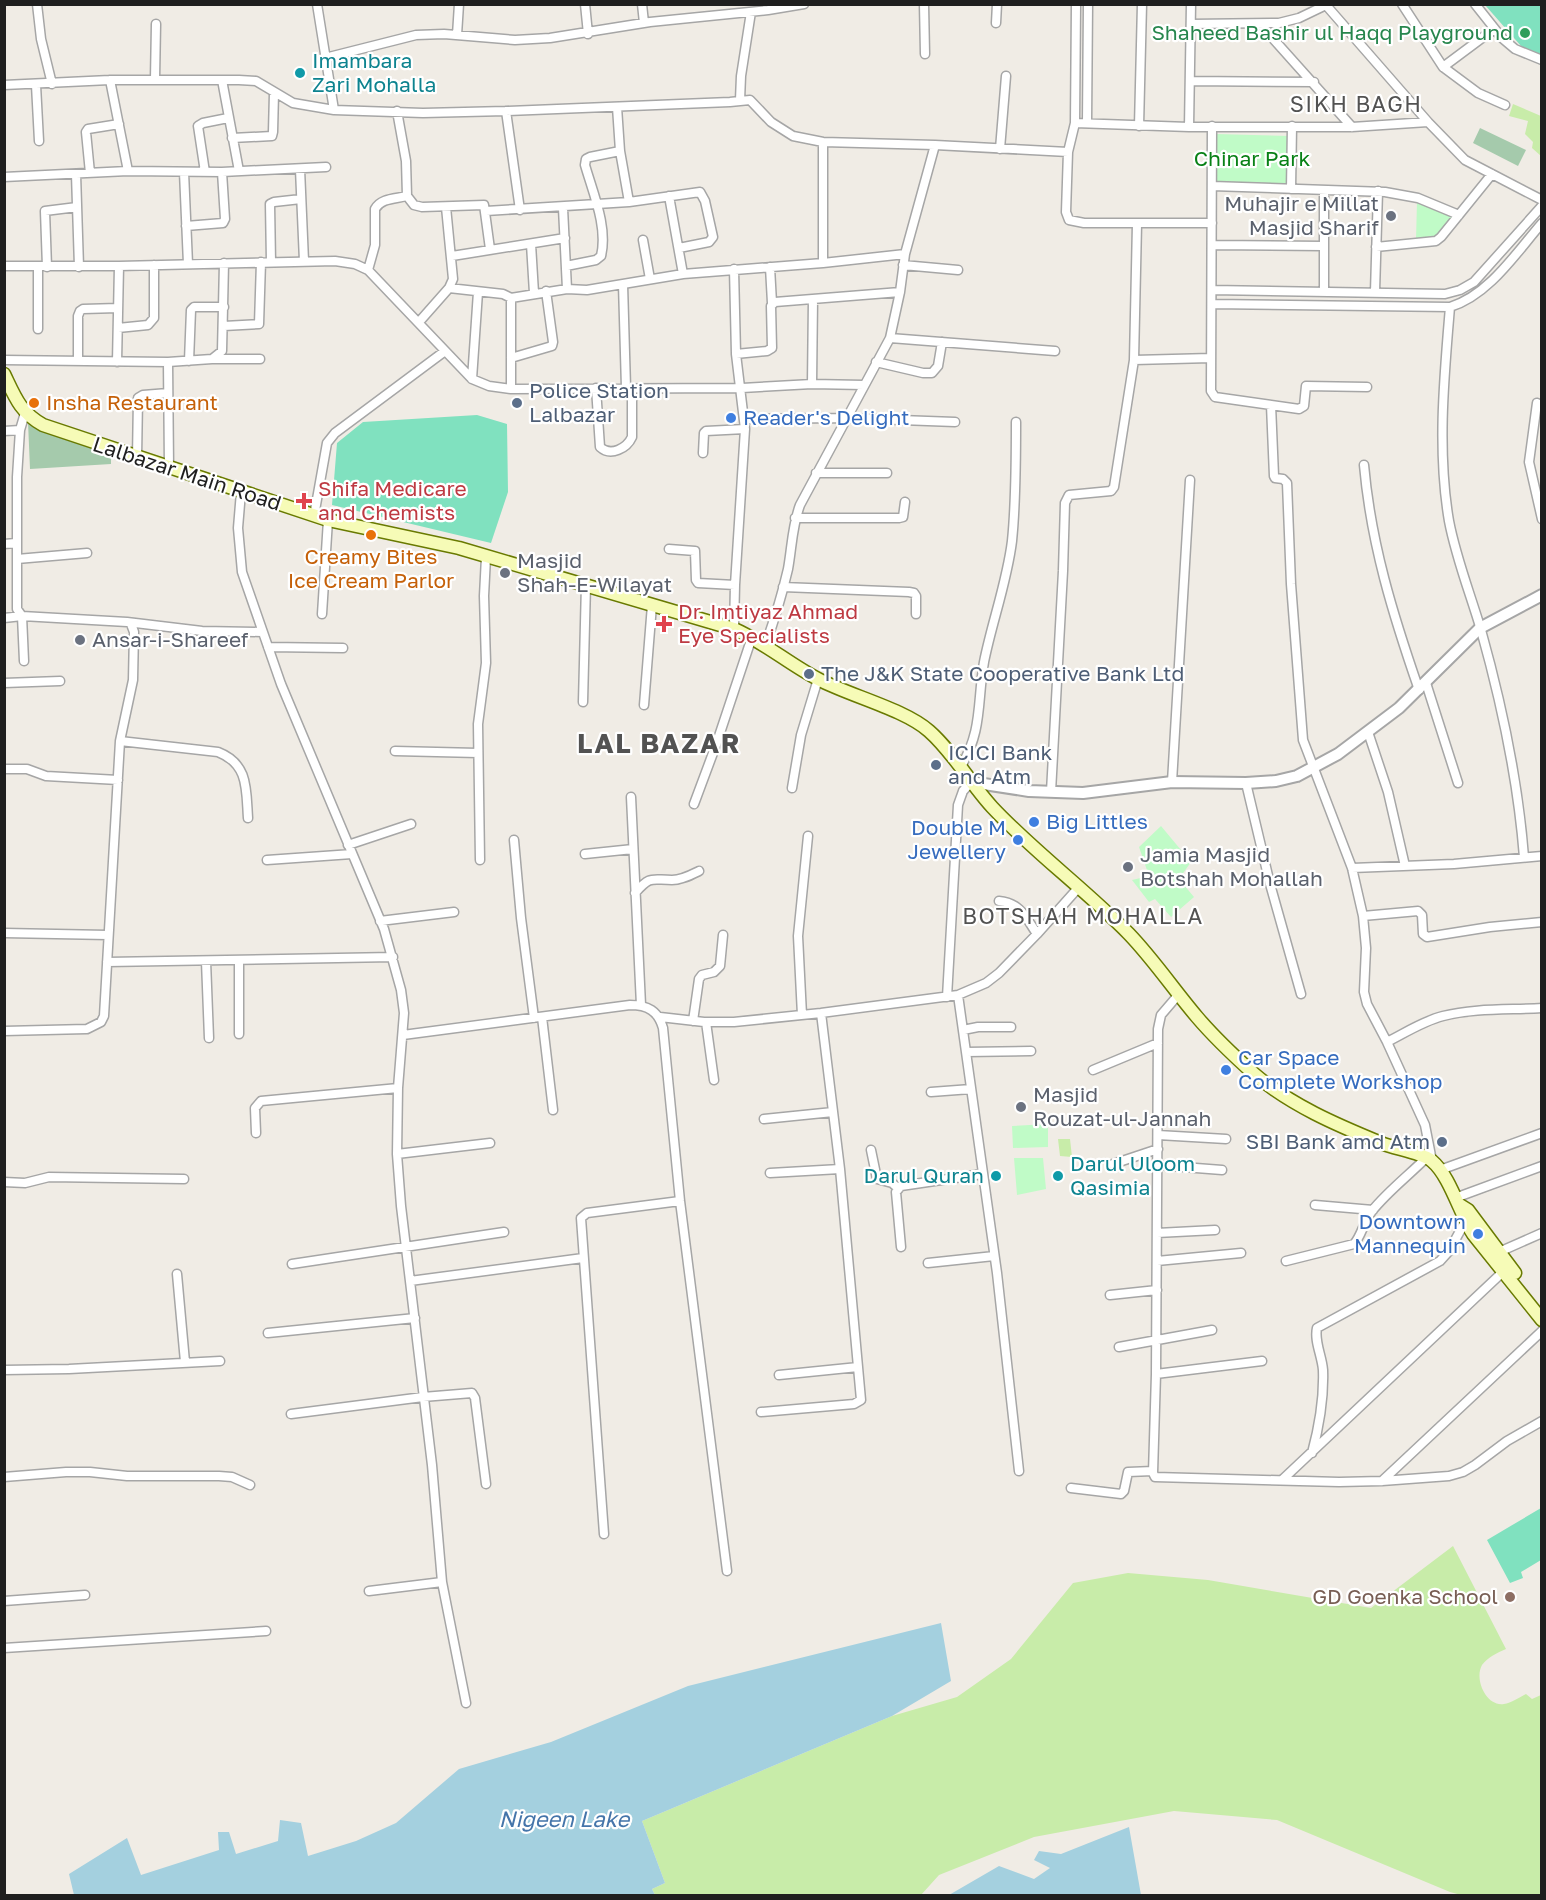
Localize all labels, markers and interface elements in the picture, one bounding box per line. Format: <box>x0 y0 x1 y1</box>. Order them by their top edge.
place label: Shaheed Bashir ul Haqq Playground <box>1151 19 1513 45</box>
marker: Shaheed Bashir ul Haqq Playground <box>1518 26 1532 40</box>
place label: Imambara Zari Mohalla <box>312 47 436 97</box>
marker: Imambara Zari Mohalla <box>293 66 307 80</box>
district label: SIKH BAGH <box>1290 90 1422 117</box>
park label: Chinar Park <box>1194 145 1310 171</box>
place label: Muhajir e Millat Masjid Sharif <box>1224 190 1379 240</box>
marker: Muhajir e Millat Masjid Sharif <box>1384 209 1398 223</box>
place label: Police Station Lalbazar <box>529 377 669 427</box>
place label: Insha Restaurant <box>46 389 218 415</box>
marker: Insha Restaurant <box>27 396 41 410</box>
marker: Police Station Lalbazar <box>510 396 524 410</box>
place label: Reader's Delight <box>743 404 910 430</box>
marker: Reader's Delight <box>724 411 738 425</box>
street label: Lalbazar Main Road <box>90 430 285 516</box>
place label: Shifa Medicare and Chemists <box>318 475 467 525</box>
marker: Shifa Medicare and Chemists <box>295 492 313 510</box>
marker: Creamy Bites Ice Cream Parlor <box>364 528 378 542</box>
place label: Creamy Bites Ice Cream Parlor <box>288 543 454 593</box>
place label: Masjid Shah-E-Wilayat <box>517 547 672 597</box>
marker: Masjid Shah-E-Wilayat <box>498 566 512 580</box>
place label: Dr. Imtiyaz Ahmad Eye Specialists <box>678 598 858 648</box>
marker: Dr. Imtiyaz Ahmad Eye Specialists <box>655 615 673 633</box>
place label: Ansar-i-Shareef <box>92 626 249 652</box>
marker: Ansar-i-Shareef <box>73 633 87 647</box>
place label: The J&K State Cooperative Bank Ltd <box>821 660 1184 686</box>
marker: The J&K State Cooperative Bank Ltd <box>802 667 816 681</box>
district label: LAL BAZAR <box>577 727 741 759</box>
place label: ICICI Bank and Atm <box>948 739 1052 789</box>
marker: ICICI Bank and Atm <box>929 758 943 772</box>
place label: Big Littles <box>1046 808 1148 834</box>
place label: Double M Jewellery <box>907 814 1006 864</box>
marker: Big Littles <box>1027 815 1041 829</box>
marker: Double M Jewellery <box>1011 833 1025 847</box>
place label: Jamia Masjid Botshah Mohallah <box>1140 841 1323 891</box>
marker: Jamia Masjid Botshah Mohallah <box>1121 860 1135 874</box>
district label: BOTSHAH MOHALLA <box>962 902 1204 929</box>
place label: Car Space Complete Workshop <box>1238 1044 1442 1094</box>
marker: Car Space Complete Workshop <box>1219 1063 1233 1077</box>
place label: Masjid Rouzat-ul-Jannah <box>1033 1081 1211 1131</box>
marker: Masjid Rouzat-ul-Jannah <box>1014 1100 1028 1114</box>
place label: SBI Bank amd Atm <box>1246 1128 1430 1154</box>
marker: SBI Bank amd Atm <box>1435 1135 1449 1149</box>
place label: Darul Uloom Qasimia <box>1070 1150 1195 1200</box>
place label: Darul Quran <box>864 1162 984 1188</box>
marker: Darul Quran <box>989 1169 1003 1183</box>
marker: Darul Uloom Qasimia <box>1051 1169 1065 1183</box>
place label: Downtown Mannequin <box>1354 1208 1466 1258</box>
marker: Downtown Mannequin <box>1471 1227 1485 1241</box>
place label: GD Goenka School <box>1312 1583 1498 1609</box>
marker: GD Goenka School <box>1503 1590 1517 1604</box>
water label: Nigeen Lake <box>499 1805 632 1832</box>

